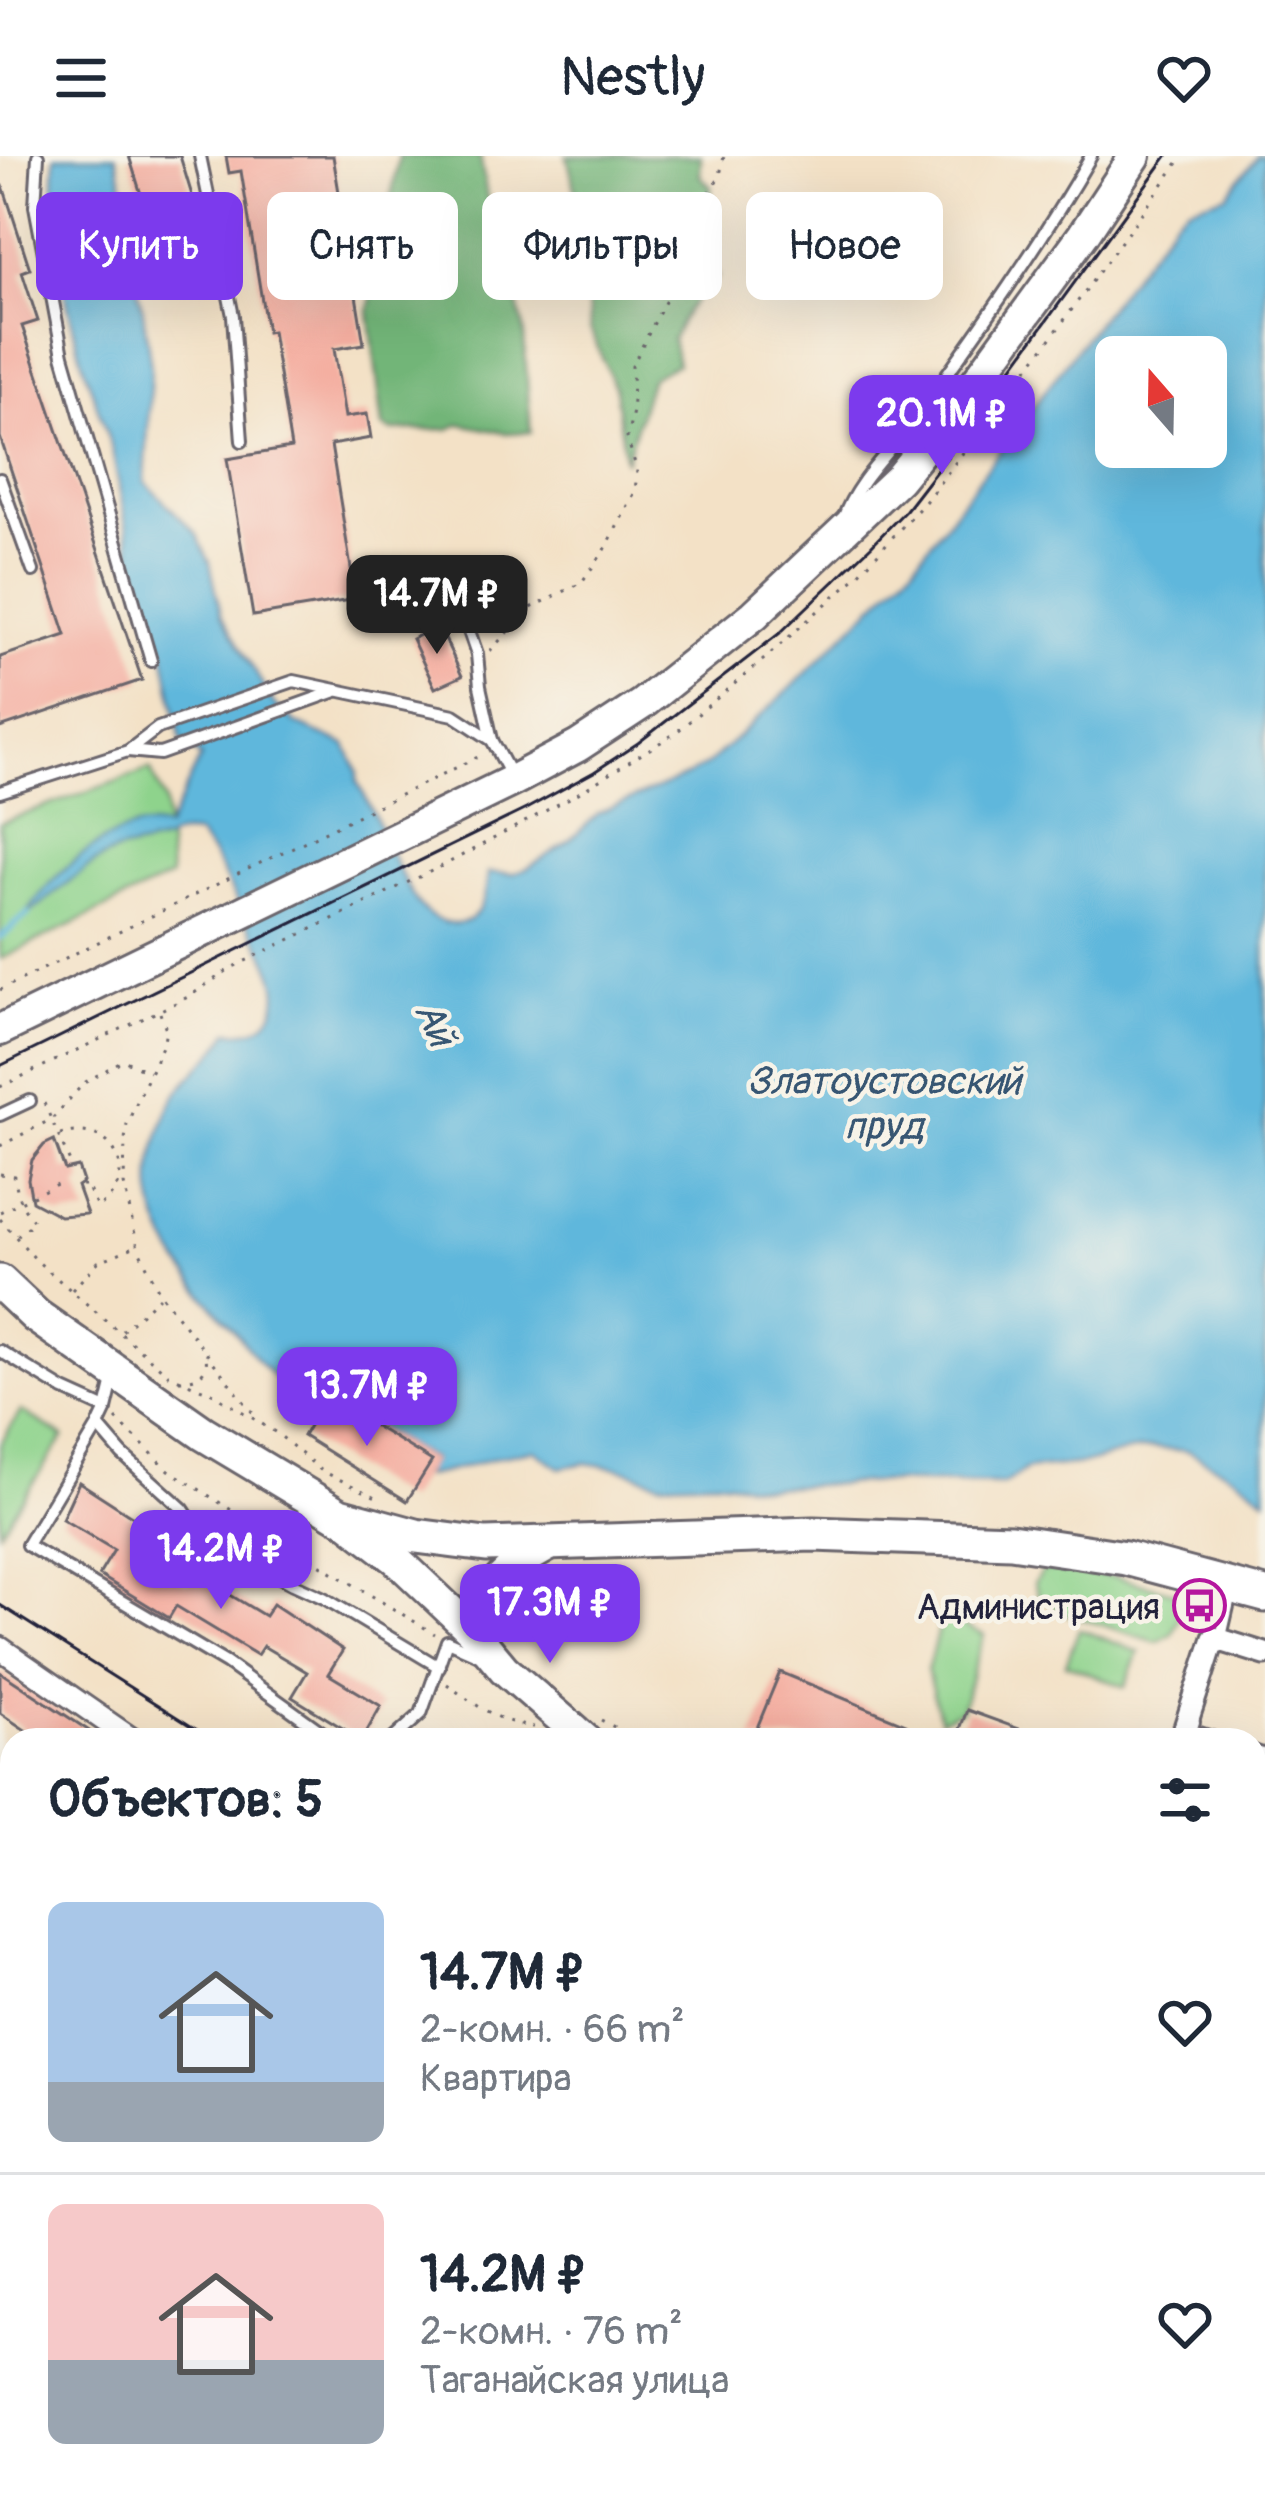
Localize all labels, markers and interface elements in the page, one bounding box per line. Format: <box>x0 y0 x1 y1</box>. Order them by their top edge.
text: Nestly <box>560 44 705 112</box>
icon: menu <box>48 45 114 111</box>
icon: heart <box>1151 45 1217 111</box>
chip: Купить <box>36 192 243 300</box>
chip: Снять <box>267 192 458 300</box>
chip: Фильтры <box>482 192 722 300</box>
chip: Новое <box>746 192 943 300</box>
north arrow <box>1095 336 1227 468</box>
map controls <box>1095 336 1227 468</box>
pin: 20.1M ₽ <box>831 375 1053 477</box>
text: 20.1M ₽ <box>876 389 1008 438</box>
pin: 14.7M ₽ <box>326 555 548 657</box>
text: 14.7M ₽ <box>374 569 500 618</box>
water label: Ай <box>403 993 468 1057</box>
water label: Златоустовский пруд <box>747 1057 1024 1151</box>
pin: 13.7M ₽ <box>256 1347 478 1449</box>
text: 13.7M ₽ <box>304 1361 430 1410</box>
pin: 14.2M ₽ <box>110 1510 332 1612</box>
text: 14.2M ₽ <box>157 1524 285 1573</box>
pin: 17.3M ₽ <box>439 1564 661 1666</box>
text: 17.3M ₽ <box>487 1578 613 1627</box>
bus stop icon: Администрация <box>1171 1578 1227 1634</box>
place label: Администрация <box>916 1585 1160 1630</box>
icon: filters <box>1152 1767 1218 1833</box>
text: Объектов: 5 <box>48 1768 323 1832</box>
text: 14.7M ₽ <box>420 1941 586 2005</box>
icon: home <box>144 1950 288 2094</box>
icon: heart <box>1152 1989 1218 2055</box>
text: 2-комн. · 66 m² <box>420 2005 685 2054</box>
text: Квартира <box>420 2054 572 2103</box>
text: 14.2M ₽ <box>420 2243 588 2307</box>
icon: home <box>144 2252 288 2396</box>
icon: heart <box>1152 2291 1218 2357</box>
text: 2-комн. · 76 m² <box>420 2307 682 2356</box>
text: Таганайская улица <box>420 2356 730 2405</box>

